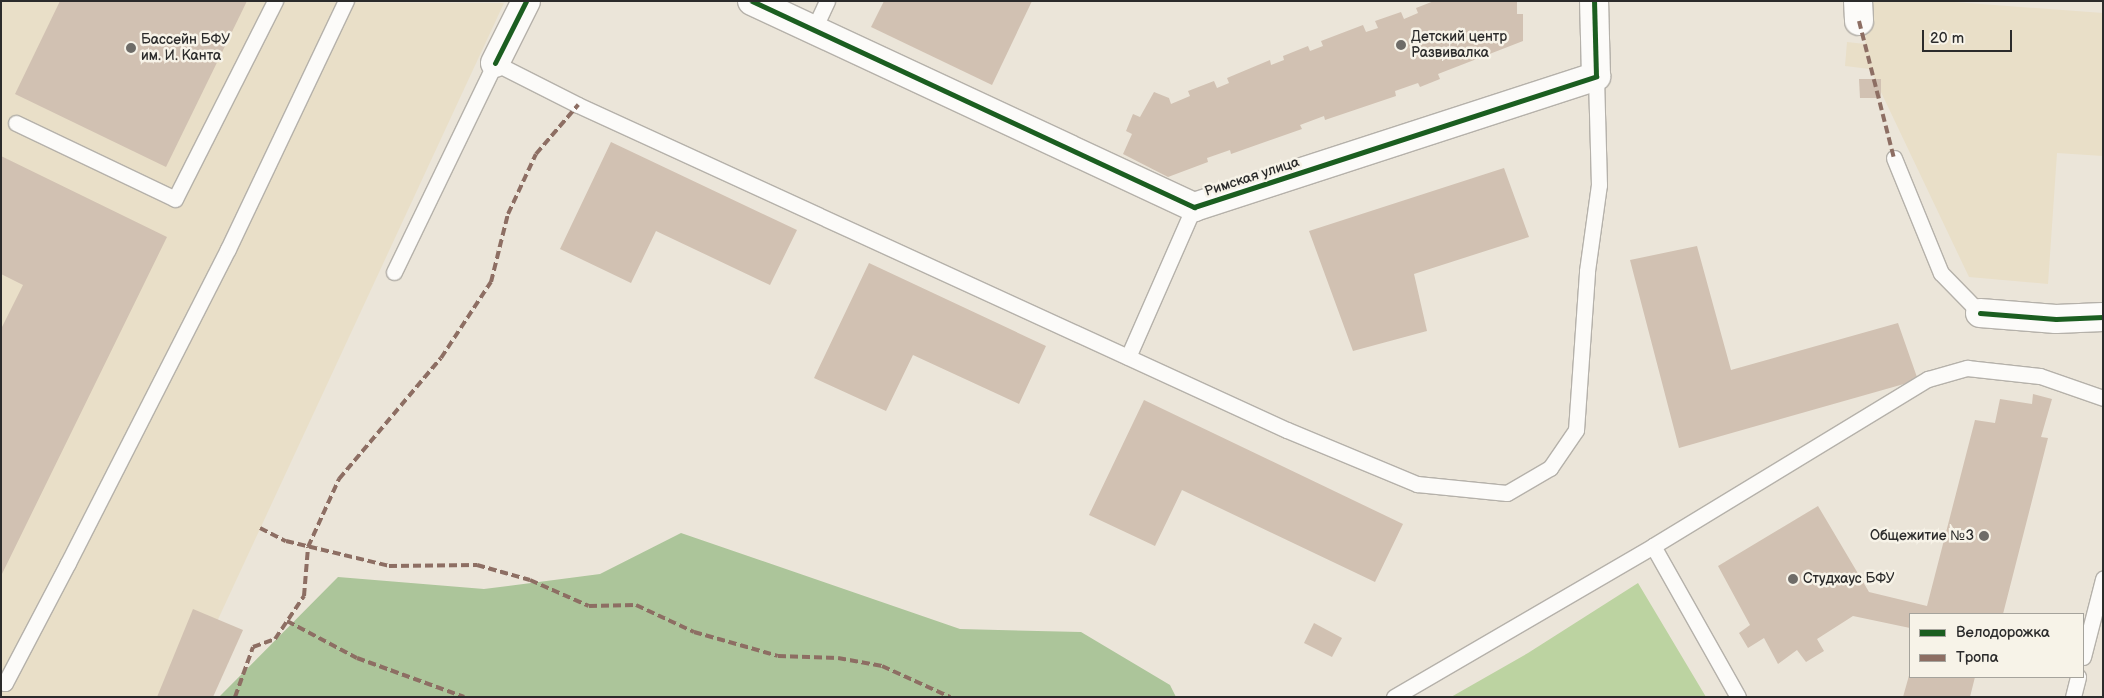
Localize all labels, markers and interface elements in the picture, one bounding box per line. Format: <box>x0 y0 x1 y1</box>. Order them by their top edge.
scale bar <box>1924 20 2014 52</box>
place label: Детский центр Развивалка <box>1411 29 1507 62</box>
text: 20 m <box>1930 29 1964 48</box>
place label: Басcейн БФУ им. И. Канта <box>141 32 230 64</box>
marker: Детский центр Развивалка <box>1395 39 1407 51</box>
marker: Басcейн БФУ им. И. Канта <box>125 42 137 54</box>
street label: Римская улица <box>1203 154 1301 200</box>
place label: Общежитие №3 <box>1870 528 1974 544</box>
marker: Общежитие №3 <box>1978 530 1990 542</box>
place label: Студхаус БФУ <box>1803 571 1895 587</box>
marker: Студхаус БФУ <box>1787 573 1799 585</box>
legend <box>1909 613 2084 678</box>
text: Велодорожка <box>1956 623 2050 642</box>
text: Тропа <box>1956 648 1999 667</box>

